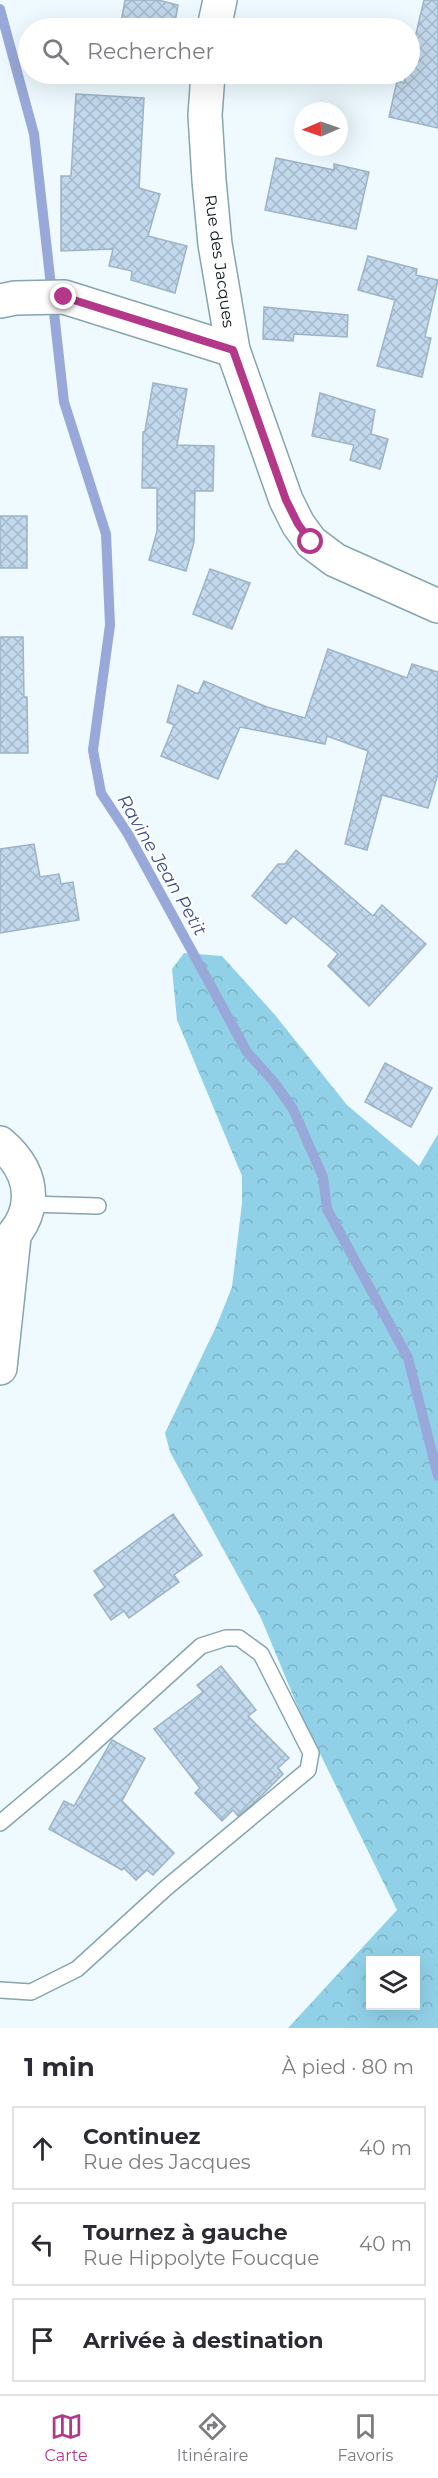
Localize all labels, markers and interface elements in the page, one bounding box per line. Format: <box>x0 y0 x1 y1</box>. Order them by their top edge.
search box <box>18 18 420 84</box>
icon: search <box>39 35 72 68</box>
text: Rechercher <box>87 38 214 65</box>
north arrow <box>294 102 348 156</box>
street label: Rue des Jacques <box>201 193 238 329</box>
route end <box>50 283 76 309</box>
route start <box>297 528 323 554</box>
water label: Ravine Jean Petit <box>113 790 212 940</box>
map controls <box>366 1956 420 2010</box>
button: layers <box>366 1956 420 2010</box>
text: 1 min <box>24 2051 95 2083</box>
text: À pied · 80 m <box>282 2055 414 2079</box>
text: Continuez <box>83 2123 200 2150</box>
icon: ahead <box>26 2132 59 2165</box>
text: 40 m <box>359 2136 412 2160</box>
text: Rue des Jacques <box>83 2150 251 2174</box>
text: Tournez à gauche <box>83 2219 288 2246</box>
icon: left <box>26 2228 59 2261</box>
text: 40 m <box>359 2232 412 2256</box>
text: Rue Hippolyte Foucque <box>83 2246 319 2270</box>
icon: arrive <box>26 2324 59 2357</box>
text: Arrivée à destination <box>83 2327 323 2354</box>
tab: Carte <box>45 2410 88 2465</box>
tab: Itinéraire <box>177 2410 248 2465</box>
tab: Favoris <box>337 2410 393 2465</box>

